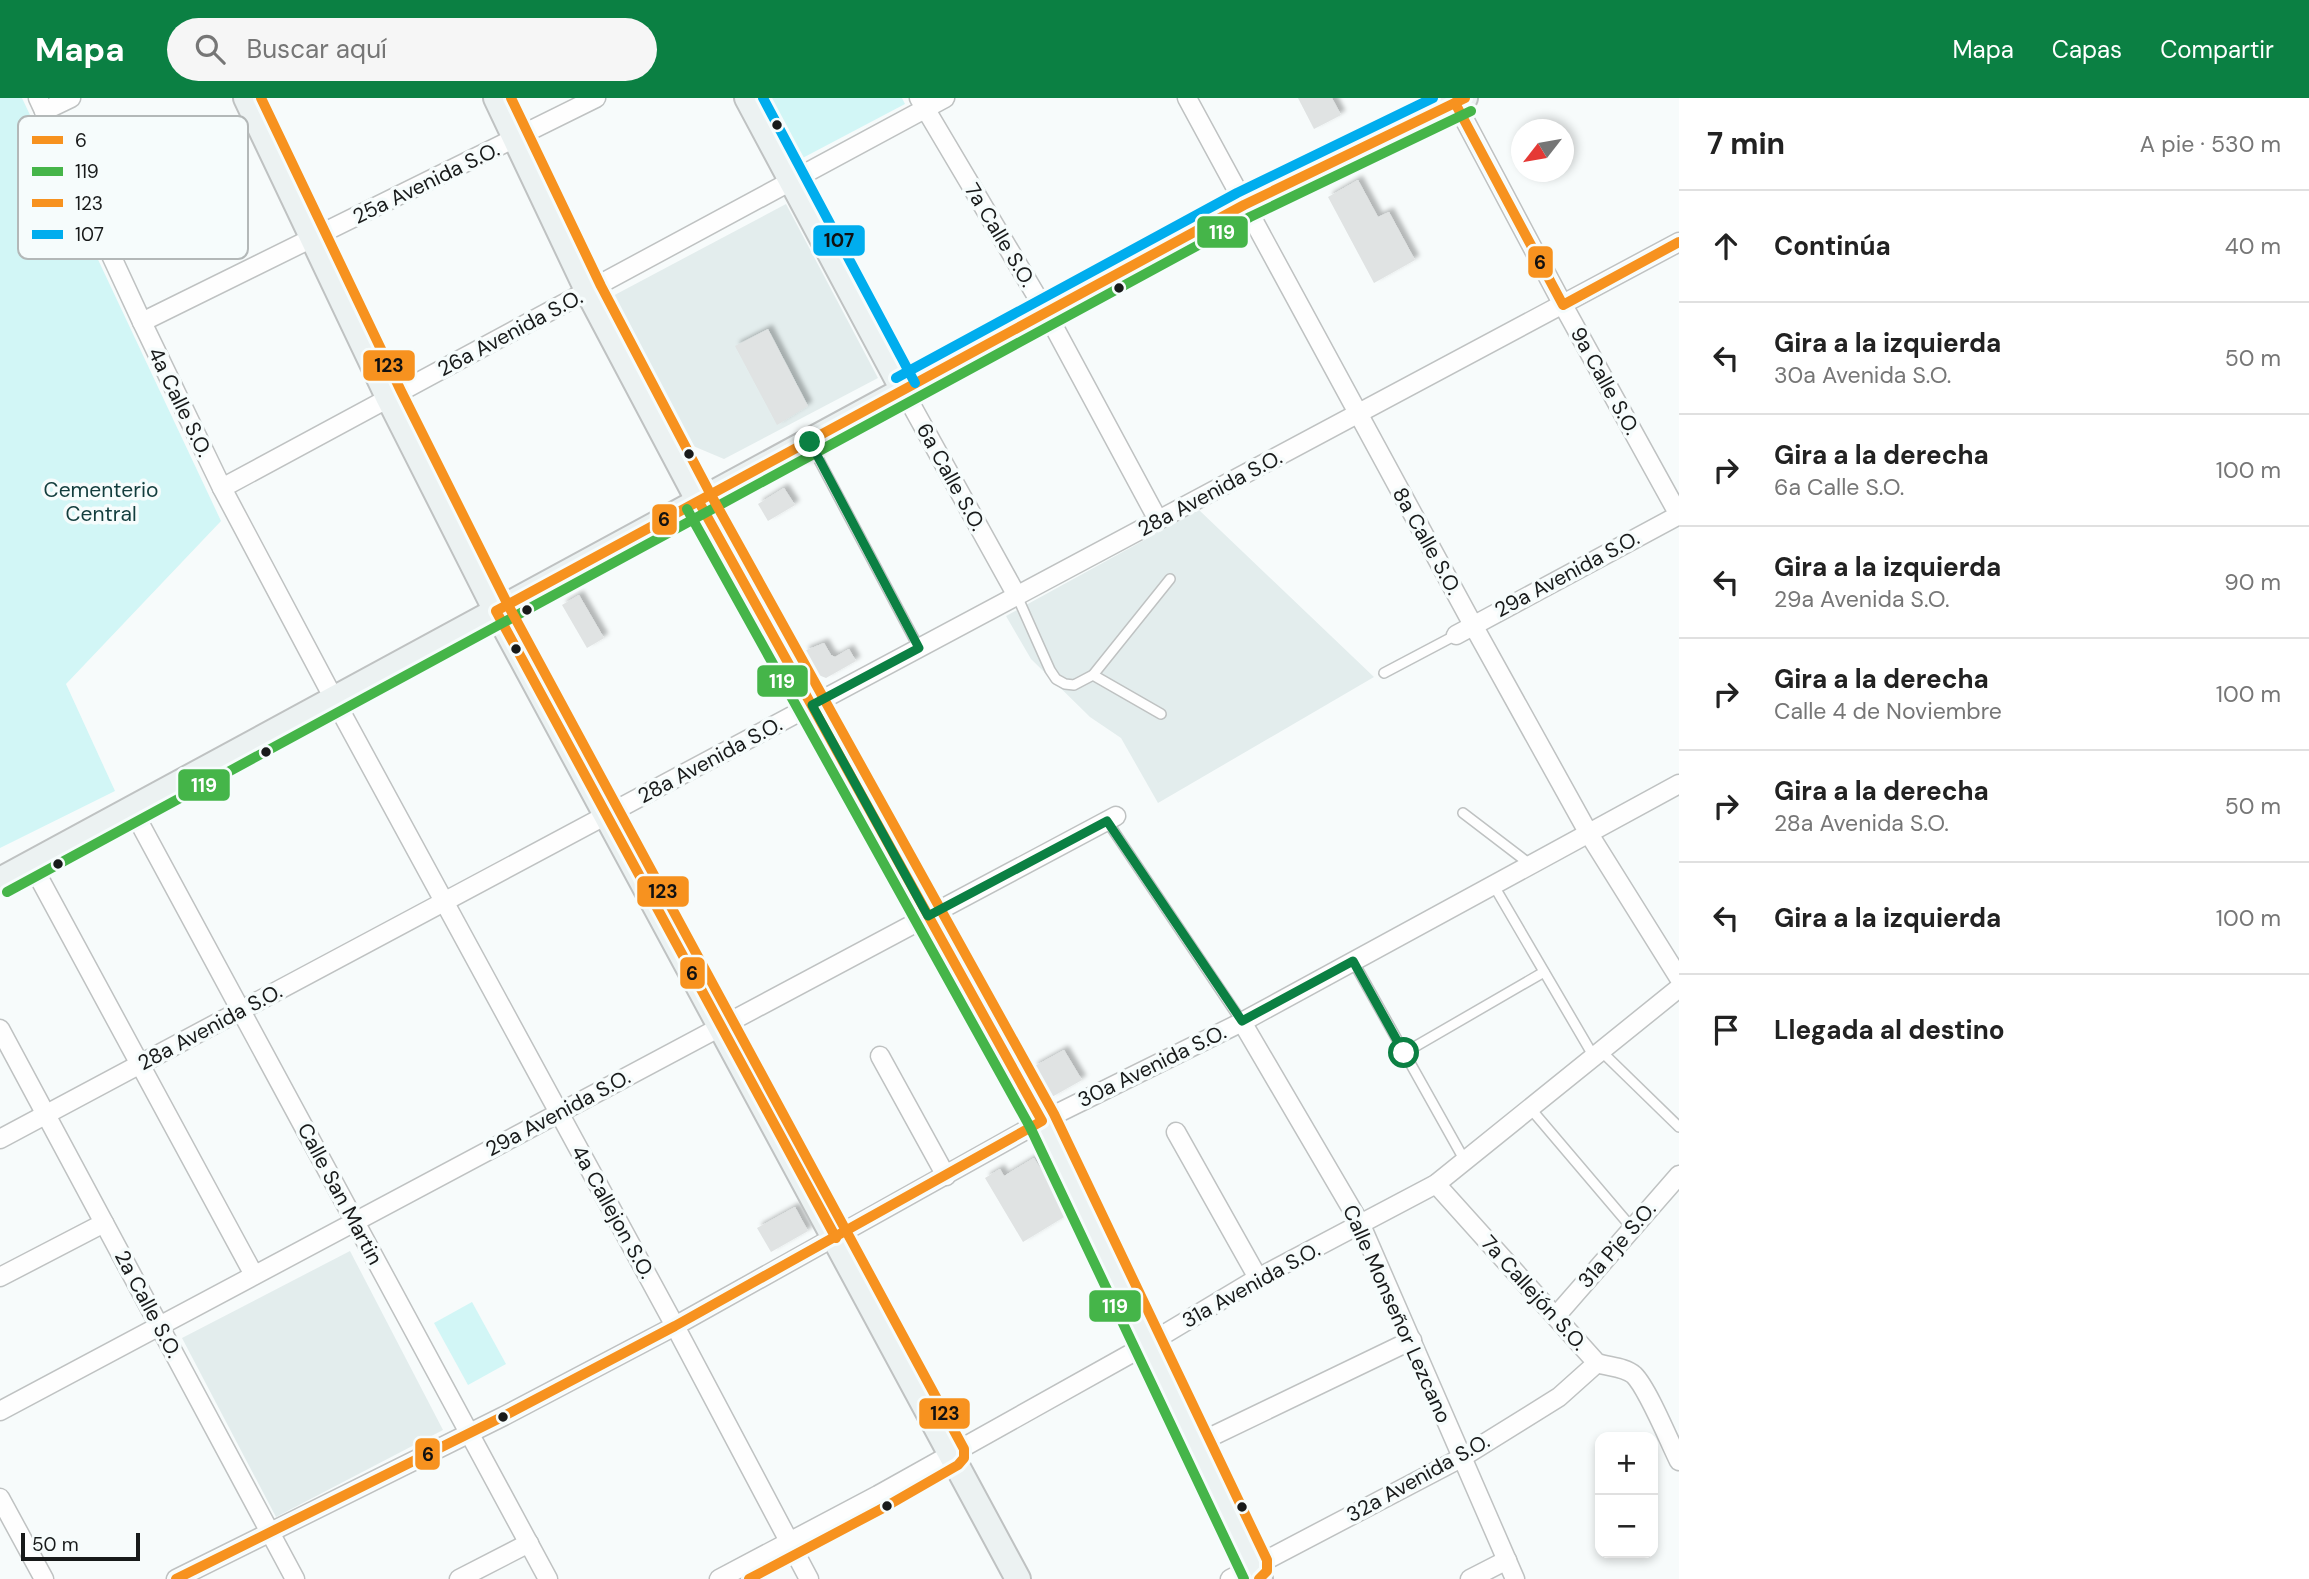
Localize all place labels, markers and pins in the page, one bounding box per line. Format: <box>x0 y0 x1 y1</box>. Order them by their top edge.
unlabelled marker <box>770 118 784 132</box>
unlabelled marker <box>1112 281 1126 295</box>
unlabelled marker <box>682 447 696 461</box>
unlabelled marker <box>520 603 534 617</box>
unlabelled marker <box>509 642 523 656</box>
unlabelled marker <box>259 745 273 759</box>
unlabelled marker <box>51 857 65 871</box>
unlabelled marker <box>496 1410 510 1424</box>
unlabelled marker <box>880 1499 894 1513</box>
unlabelled marker <box>1235 1500 1249 1514</box>

